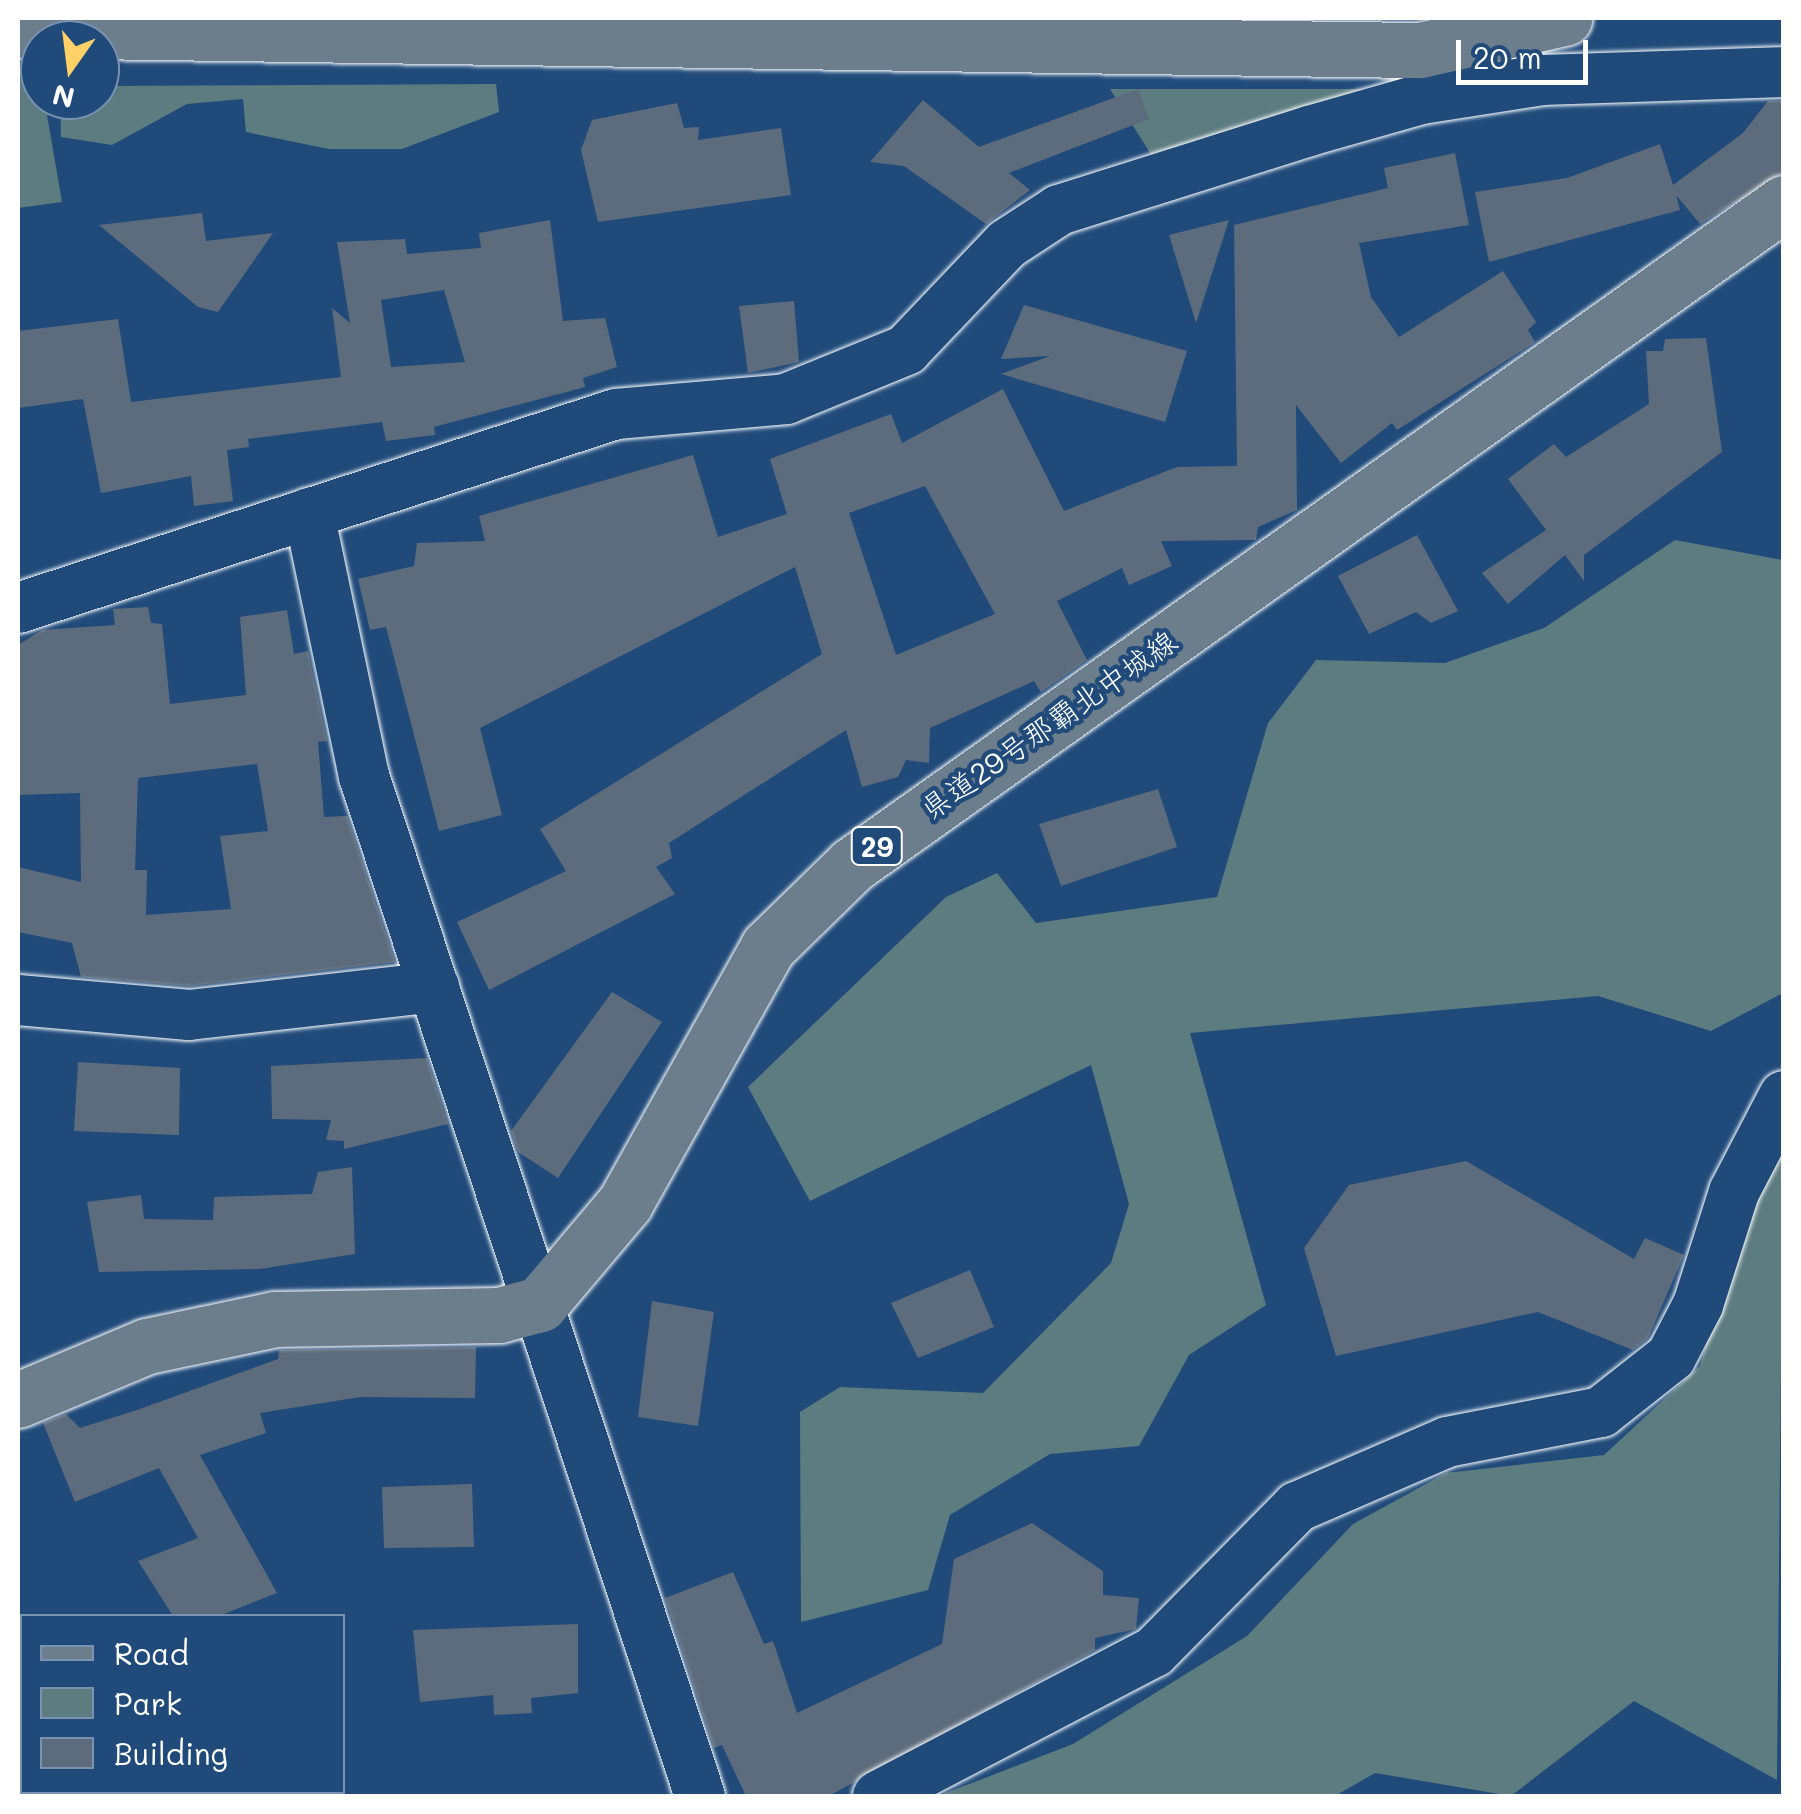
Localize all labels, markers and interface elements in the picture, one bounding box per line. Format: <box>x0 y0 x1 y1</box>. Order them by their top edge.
north arrow <box>20 20 120 120</box>
scale bar <box>1461 20 1594 82</box>
text: 20 m <box>1473 37 1542 77</box>
text: N <box>49 77 78 117</box>
street label: 県道29号那覇北中城線 <box>913 622 1183 826</box>
road number: 29 <box>850 823 904 869</box>
legend <box>20 1614 345 1794</box>
text: Road <box>114 1633 189 1673</box>
text: Park <box>114 1683 182 1723</box>
text: Building <box>114 1733 228 1773</box>

